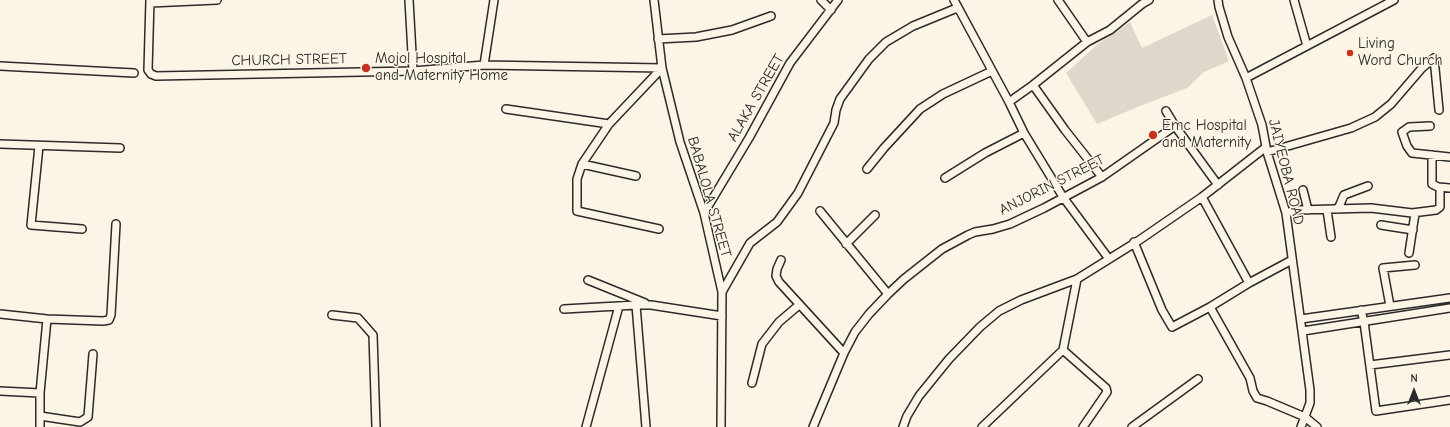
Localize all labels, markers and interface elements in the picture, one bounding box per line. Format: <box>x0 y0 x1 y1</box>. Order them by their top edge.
place label: Living Word Church <box>1358 35 1442 70</box>
marker: Living Word Church <box>1345 48 1355 58</box>
street label: CHURCH STREET <box>231 50 347 70</box>
place label: Mojol Hospital and Maternity Home <box>375 50 508 85</box>
street label: ALAKA STREET <box>724 51 788 145</box>
marker: Mojol Hospital and Maternity Home <box>360 62 372 74</box>
place label: Emc Hospital and Maternity <box>1162 117 1251 152</box>
street label: JAIYEOBA ROAD <box>1264 117 1308 227</box>
marker: Emc Hospital and Maternity <box>1147 129 1159 141</box>
street label: BABALOLA STREET <box>683 134 735 260</box>
street label: ANJORIN STREET <box>996 151 1108 219</box>
north arrow <box>1394 371 1434 411</box>
text: N <box>1410 372 1418 385</box>

